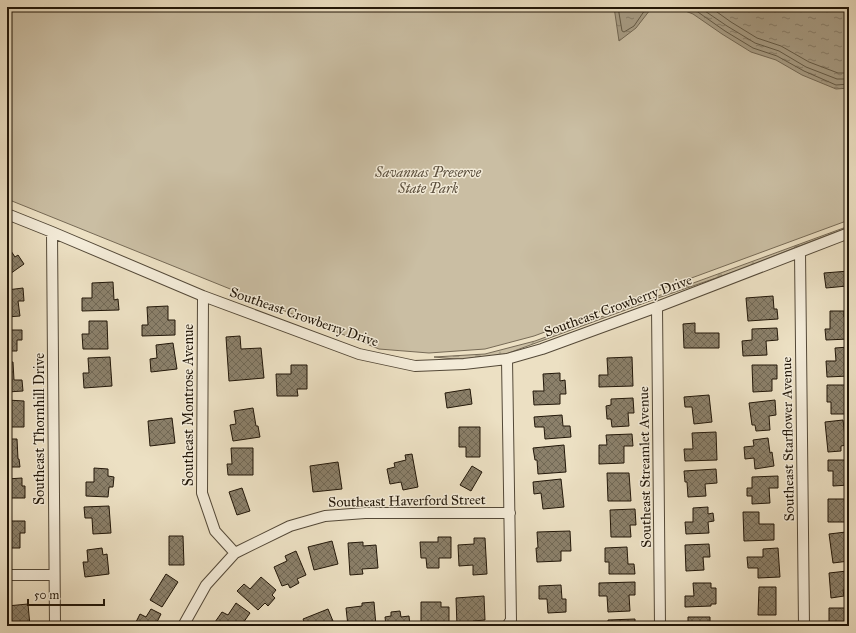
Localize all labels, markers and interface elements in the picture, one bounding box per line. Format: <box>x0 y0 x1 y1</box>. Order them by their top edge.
park label: Savannas Preserve State Park <box>374 164 482 197</box>
street label: Southeast Crowberry Drive <box>542 271 694 341</box>
street label: Southeast Crowberry Drive <box>227 284 381 351</box>
street label: Southeast Montrose Avenue <box>180 324 197 486</box>
street label: Southeast Thornhill Drive <box>31 353 48 505</box>
street label: Southeast Starflower Avenue <box>778 356 798 521</box>
street label: Southeast Streamlet Avenue <box>635 386 655 548</box>
street label: Southeast Haverford Street <box>328 491 486 511</box>
scale bar <box>28 581 104 607</box>
text: 50 m <box>34 588 59 602</box>

